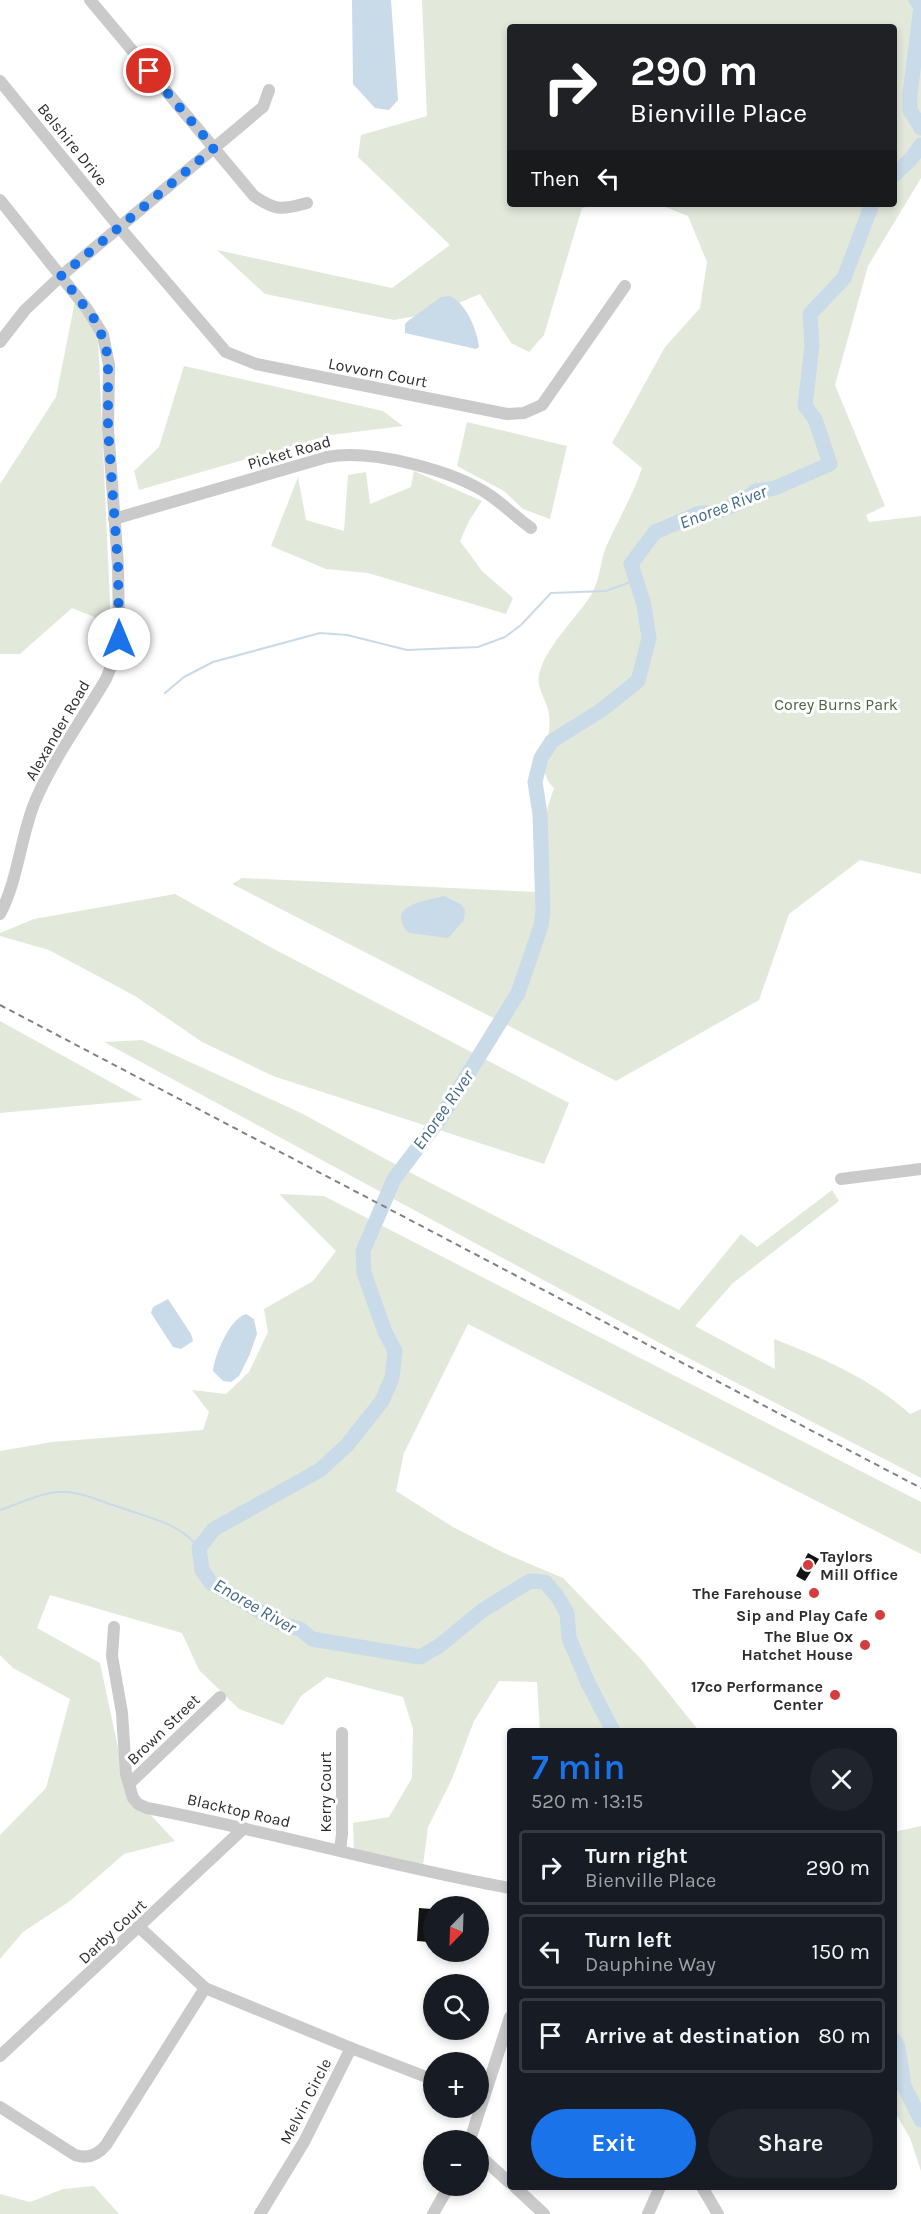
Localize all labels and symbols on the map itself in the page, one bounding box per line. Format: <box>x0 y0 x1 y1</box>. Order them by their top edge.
pin <box>123 45 174 96</box>
street label: Belshire Drive <box>34 99 112 189</box>
street label: Lovvorn Court <box>327 354 429 391</box>
street label: Picket Road <box>245 432 333 473</box>
water label: Enoree River <box>676 480 771 534</box>
position arrow <box>87 607 151 671</box>
street label: Alexander Road <box>21 677 94 784</box>
park label: Corey Burns Park <box>774 695 898 714</box>
water label: Enoree River <box>408 1065 479 1154</box>
place label: Taylors Mill Office <box>820 1547 898 1584</box>
marker: Taylors Mill Office <box>801 1558 815 1572</box>
water label: Enoree River <box>210 1574 301 1639</box>
place label: The Farehouse <box>693 1584 802 1603</box>
marker: The Farehouse <box>807 1586 821 1600</box>
place label: Sip and Play Cafe <box>736 1606 868 1625</box>
marker: Sip and Play Cafe <box>873 1608 887 1622</box>
place label: The Blue Ox Hatchet House <box>741 1627 853 1664</box>
marker: The Blue Ox Hatchet House <box>858 1638 872 1652</box>
place label: 17co Performance Center <box>691 1677 824 1714</box>
marker: 17co Performance Center <box>828 1688 842 1702</box>
street label: Brown Street <box>123 1690 204 1769</box>
street label: Kerry Court <box>316 1752 335 1832</box>
street label: Blacktop Road <box>185 1789 292 1832</box>
street label: Darby Court <box>74 1895 150 1968</box>
north arrow <box>423 1896 489 1962</box>
street label: Melvin Circle <box>276 2055 335 2147</box>

